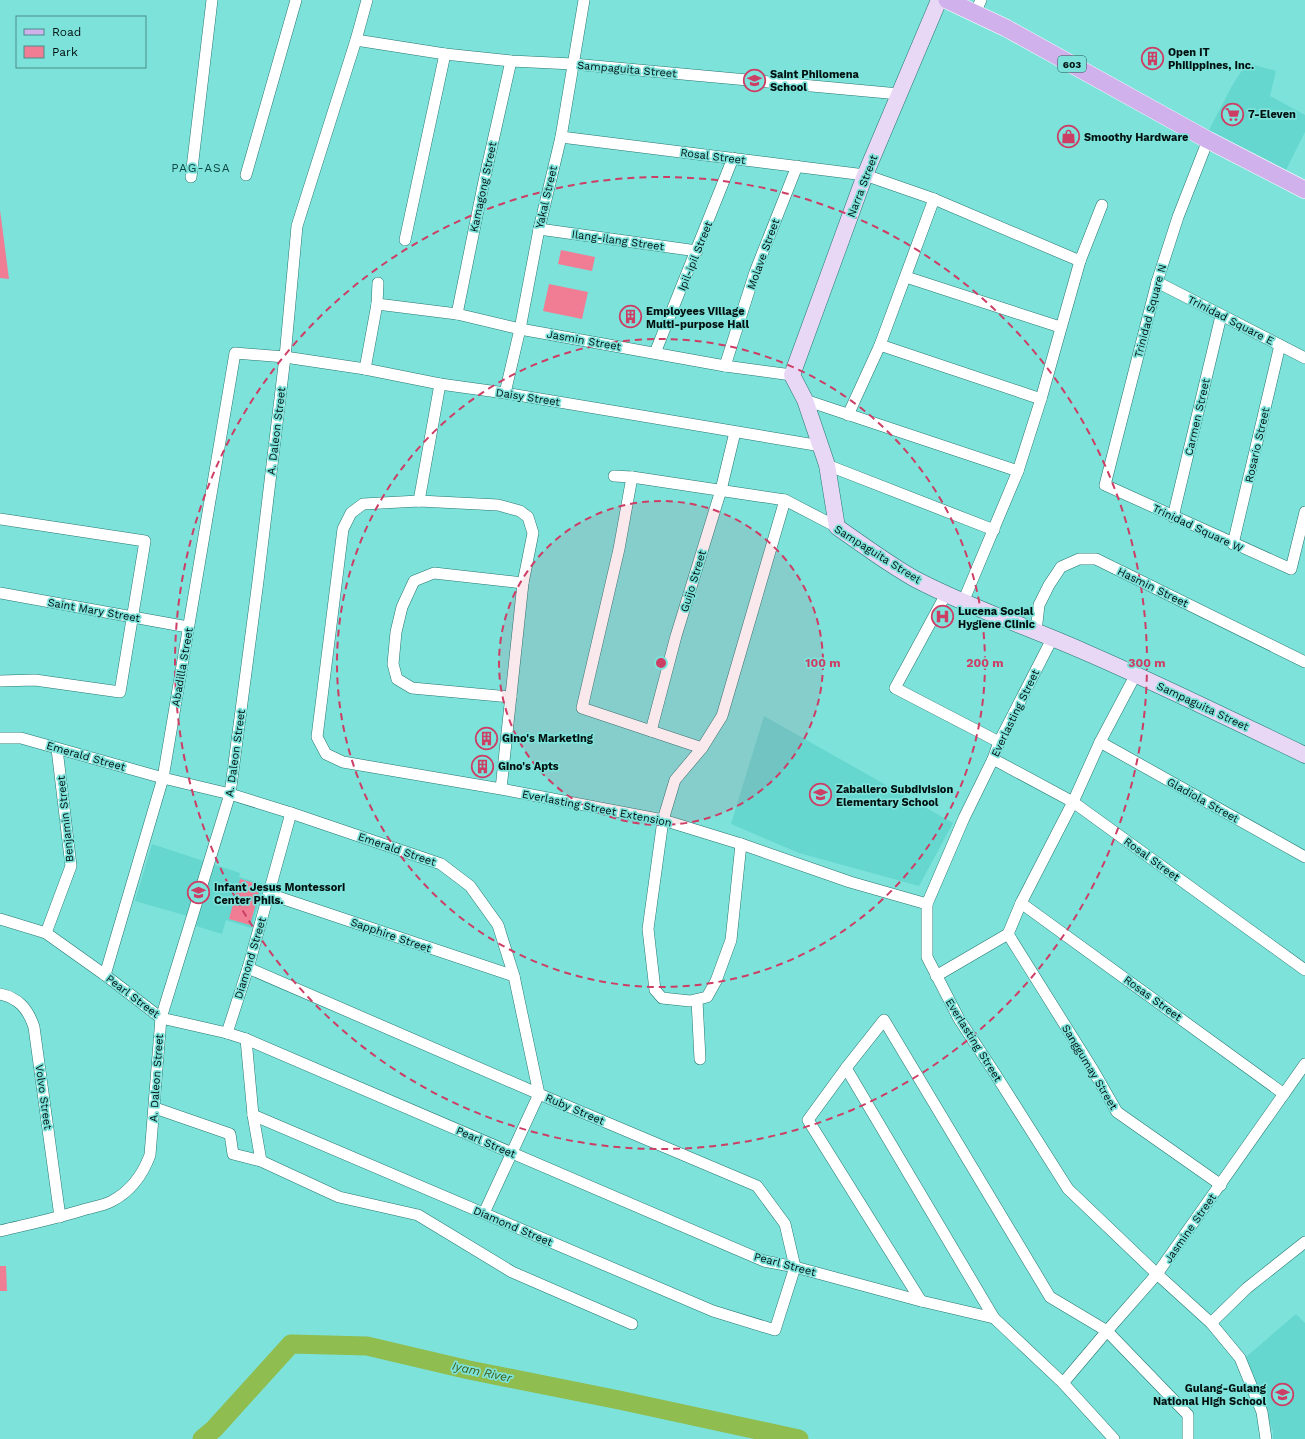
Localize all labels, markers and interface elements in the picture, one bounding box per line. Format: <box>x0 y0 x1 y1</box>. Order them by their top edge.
legend <box>16 16 146 68</box>
text: Road <box>52 25 81 39</box>
text: Park <box>52 45 78 59</box>
building icon: Open iT Philippines, Inc. <box>1139 45 1165 71</box>
place label: Open iT Philippines, Inc. <box>1168 46 1254 72</box>
road number: 603 <box>1058 56 1086 72</box>
street label: Sampaguita Street <box>577 59 678 80</box>
school or university icon: Saint Philomena School <box>741 67 767 93</box>
place label: Saint Philomena School <box>770 68 859 94</box>
supermarket icon: 7-Eleven <box>1219 101 1245 127</box>
place label: 7-Eleven <box>1248 108 1296 121</box>
shop icon: Smoothy Hardware <box>1056 124 1082 150</box>
place label: Smoothy Hardware <box>1084 131 1188 144</box>
street label: Kamagong Street <box>468 140 499 233</box>
street label: Rosal Street <box>680 146 747 167</box>
street label: Narra Street <box>845 153 880 219</box>
district label: PAG-ASA <box>171 161 231 175</box>
street label: Yakal Street <box>533 164 560 230</box>
street label: Molave Street <box>745 217 782 291</box>
street label: Ipil-ipil Street <box>676 219 716 293</box>
street label: Ilang-ilang Street <box>571 228 665 253</box>
street label: Trinidad Square N <box>1132 263 1169 359</box>
street label: Trinidad Square E <box>1185 293 1276 348</box>
building icon: Employees Village Multi-purpose Hall <box>617 304 643 330</box>
place label: Employees Village Multi-purpose Hall <box>646 305 749 331</box>
street label: Jasmin Street <box>546 328 622 353</box>
street label: Carmen Street <box>1182 377 1213 457</box>
street label: A. Daleon Street <box>265 386 288 476</box>
street label: Daisy Street <box>495 386 561 409</box>
street label: Rosario Street <box>1243 406 1273 484</box>
street label: Trinidad Square W <box>1150 502 1246 555</box>
street label: Sampaguita Street <box>832 522 924 587</box>
street label: Guijo Street <box>678 548 709 614</box>
street label: Hasmin Street <box>1115 565 1191 610</box>
street label: Saint Mary Street <box>47 596 141 625</box>
hospital icon: Lucena Social Hygiene Clinic <box>930 604 956 630</box>
place label: Lucena Social Hygiene Clinic <box>958 605 1035 631</box>
street label: Abadilla Street <box>169 626 196 708</box>
centre of rings <box>654 656 668 670</box>
text: 100 m <box>805 656 841 670</box>
text: 200 m <box>966 656 1004 670</box>
text: 300 m <box>1128 656 1166 670</box>
street label: Everlasting Street <box>989 667 1042 759</box>
street label: Sampaguita Street <box>1155 679 1251 734</box>
street label: A. Daleon Street <box>223 708 248 798</box>
building icon: Gino's Marketing <box>473 725 499 751</box>
place label: Gino's Marketing <box>502 732 594 745</box>
street label: Emerald Street <box>45 739 127 774</box>
building icon: Gino's Apts <box>470 753 496 779</box>
place label: Gino's Apts <box>498 760 559 773</box>
street label: Benjamin Street <box>54 775 76 863</box>
street label: Gladiola Street <box>1165 775 1241 826</box>
school or university icon: Zaballero Subdivision Elementary School <box>808 782 834 808</box>
place label: Zaballero Subdivision Elementary School <box>836 783 953 809</box>
street label: Everlasting Street Extension <box>521 788 673 829</box>
street label: Emerald Street <box>356 830 438 869</box>
street label: Rosal Street <box>1121 835 1182 884</box>
school or university icon: Infant Jesus Montessori Center Phils. <box>186 880 212 906</box>
place label: Infant Jesus Montessori Center Phils. <box>214 881 345 907</box>
street label: Diamond Street <box>232 915 269 1001</box>
street label: Sapphire Street <box>349 916 433 955</box>
street label: Pearl Street <box>103 972 162 1021</box>
street label: Rosas Street <box>1121 973 1185 1024</box>
street label: Everlasting Street <box>943 996 1005 1085</box>
street label: Sanggumay Street <box>1059 1022 1120 1113</box>
street label: A. Daleon Street <box>147 1033 166 1122</box>
street label: Volvo Street <box>33 1064 55 1131</box>
street label: Ruby Street <box>543 1091 607 1128</box>
street label: Pearl Street <box>454 1124 518 1161</box>
street label: Jasmine Street <box>1162 1191 1219 1265</box>
street label: Diamond Street <box>471 1204 555 1249</box>
street label: Pearl Street <box>753 1250 818 1279</box>
water label: Iyam River <box>451 1359 514 1385</box>
school or university icon: Gulang-Gulang National High School <box>1269 1381 1295 1407</box>
place label: Gulang-Gulang National High School <box>1153 1382 1267 1408</box>

